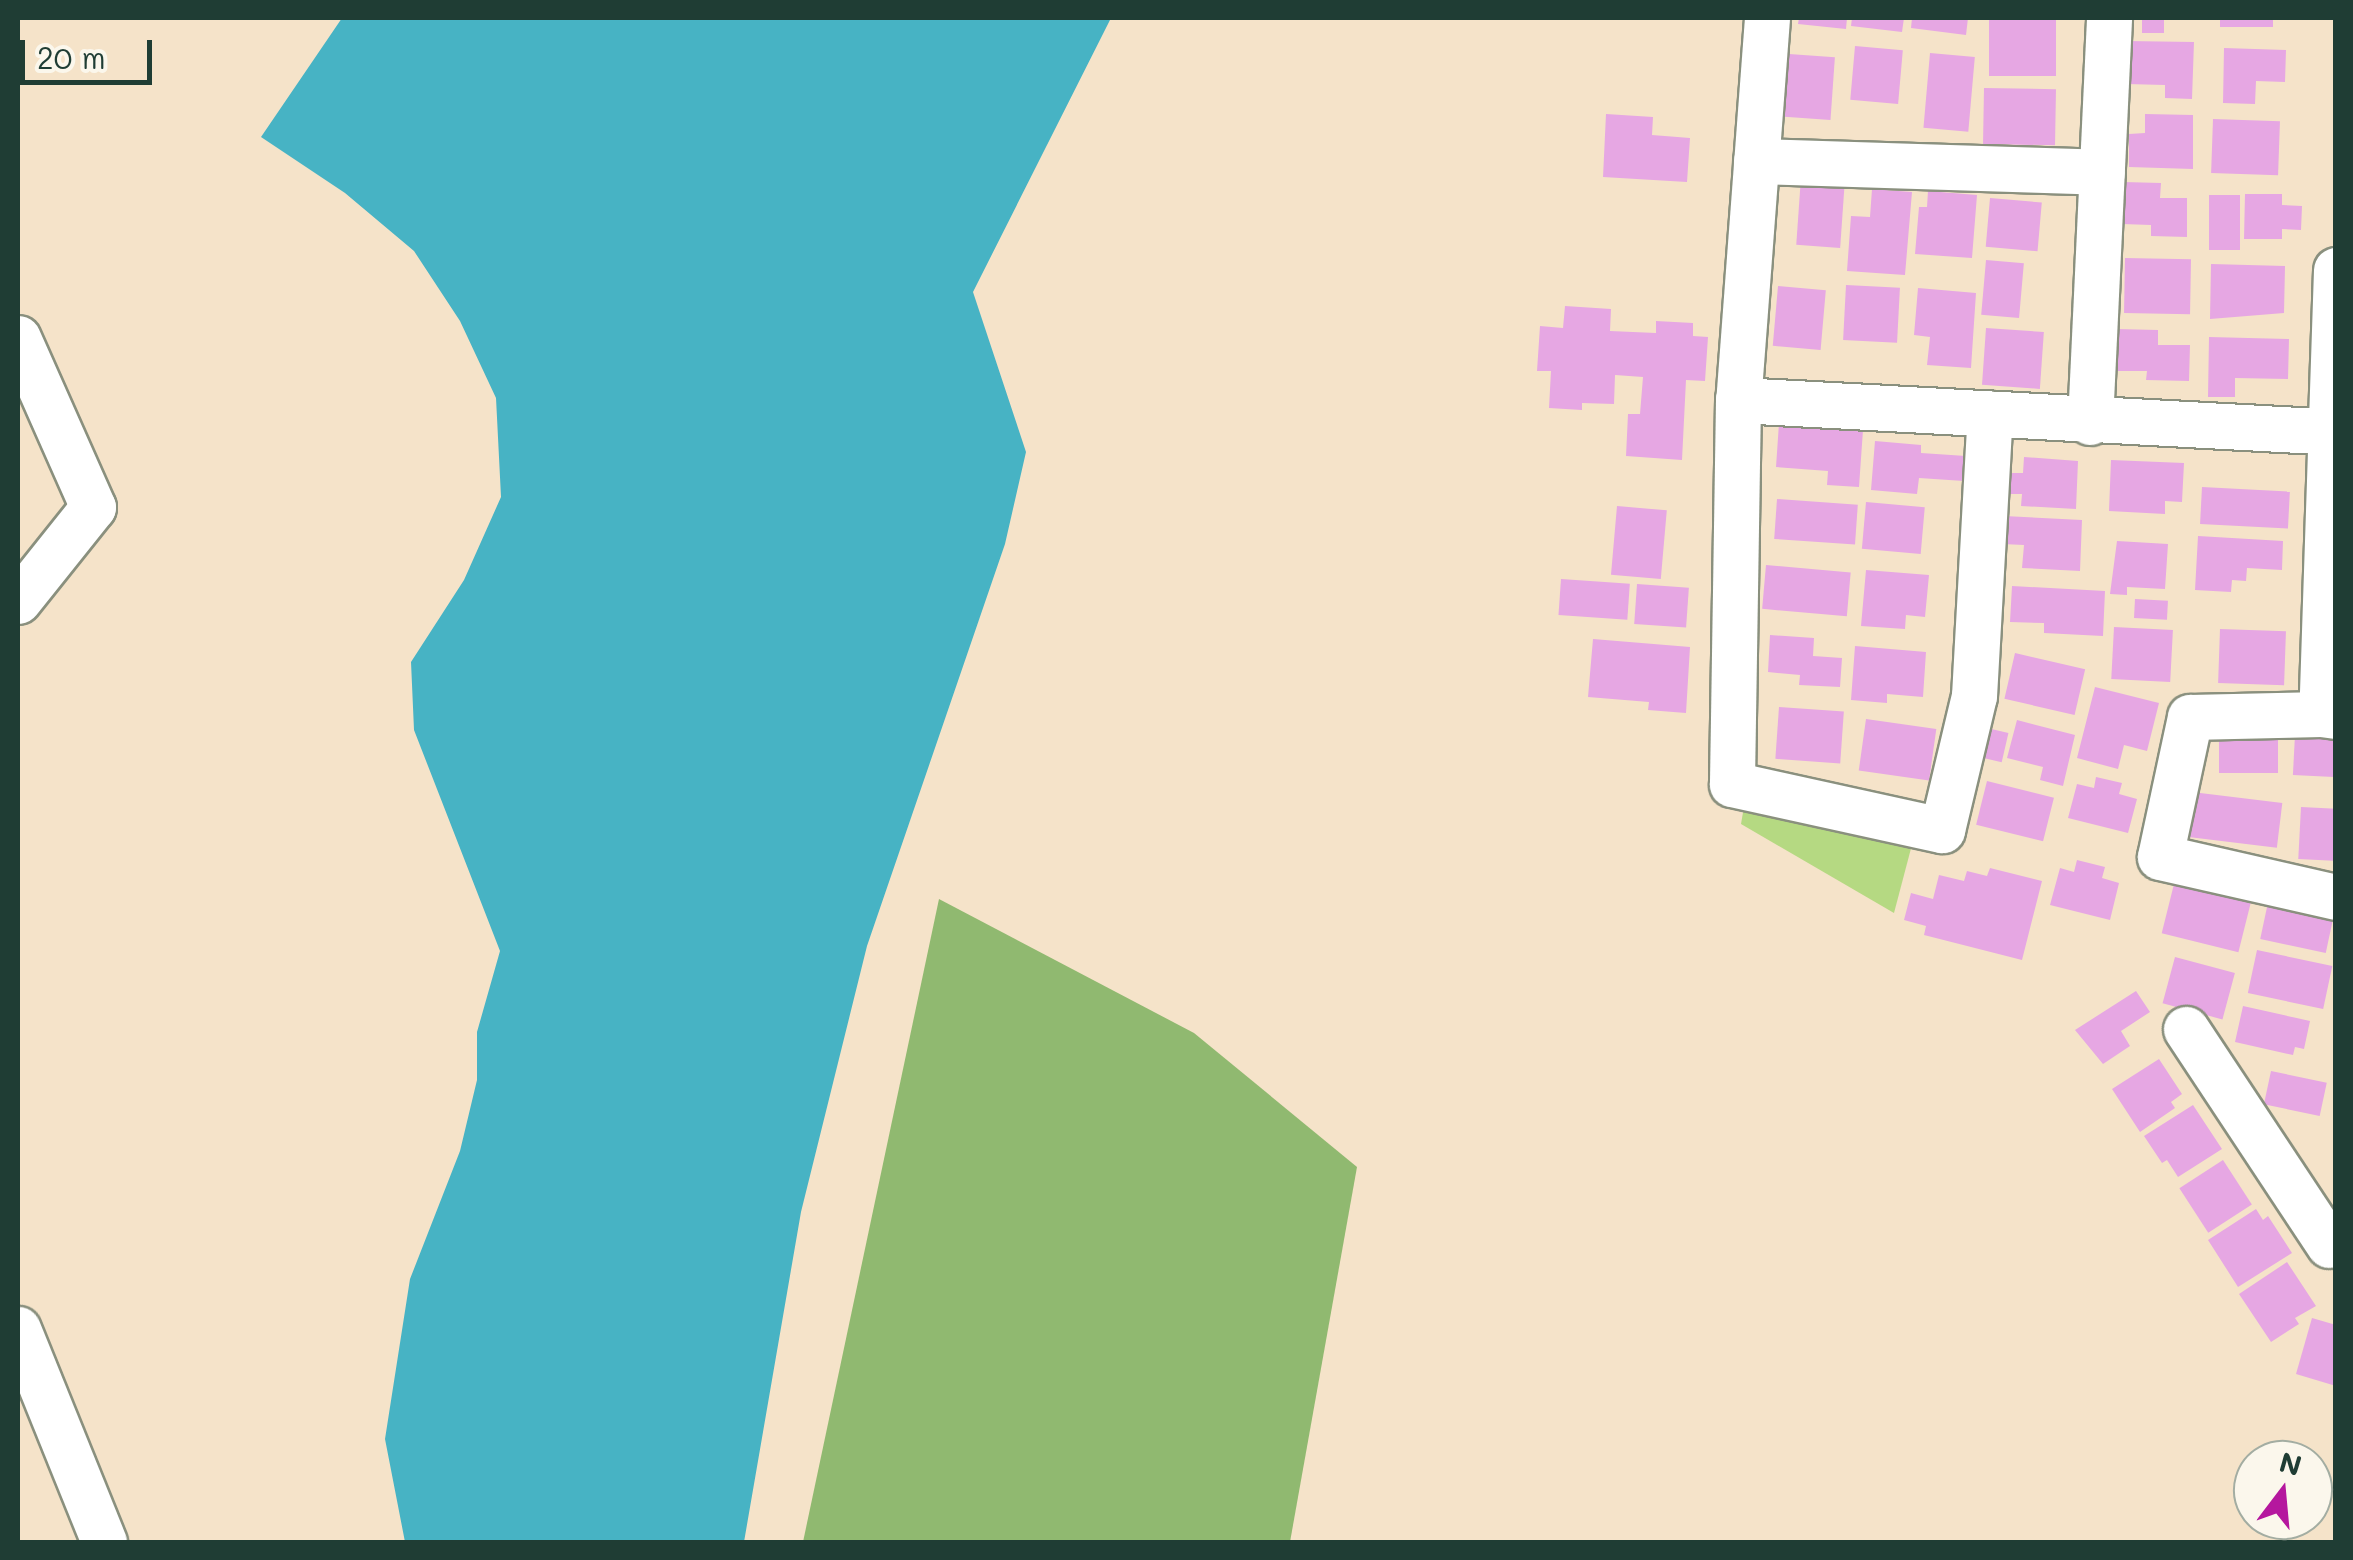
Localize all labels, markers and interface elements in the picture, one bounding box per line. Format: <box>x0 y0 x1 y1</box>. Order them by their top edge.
scale bar <box>25 20 158 82</box>
text: 20 m <box>37 37 106 77</box>
north arrow <box>2233 1440 2333 1540</box>
text: N <box>2276 1443 2306 1483</box>

